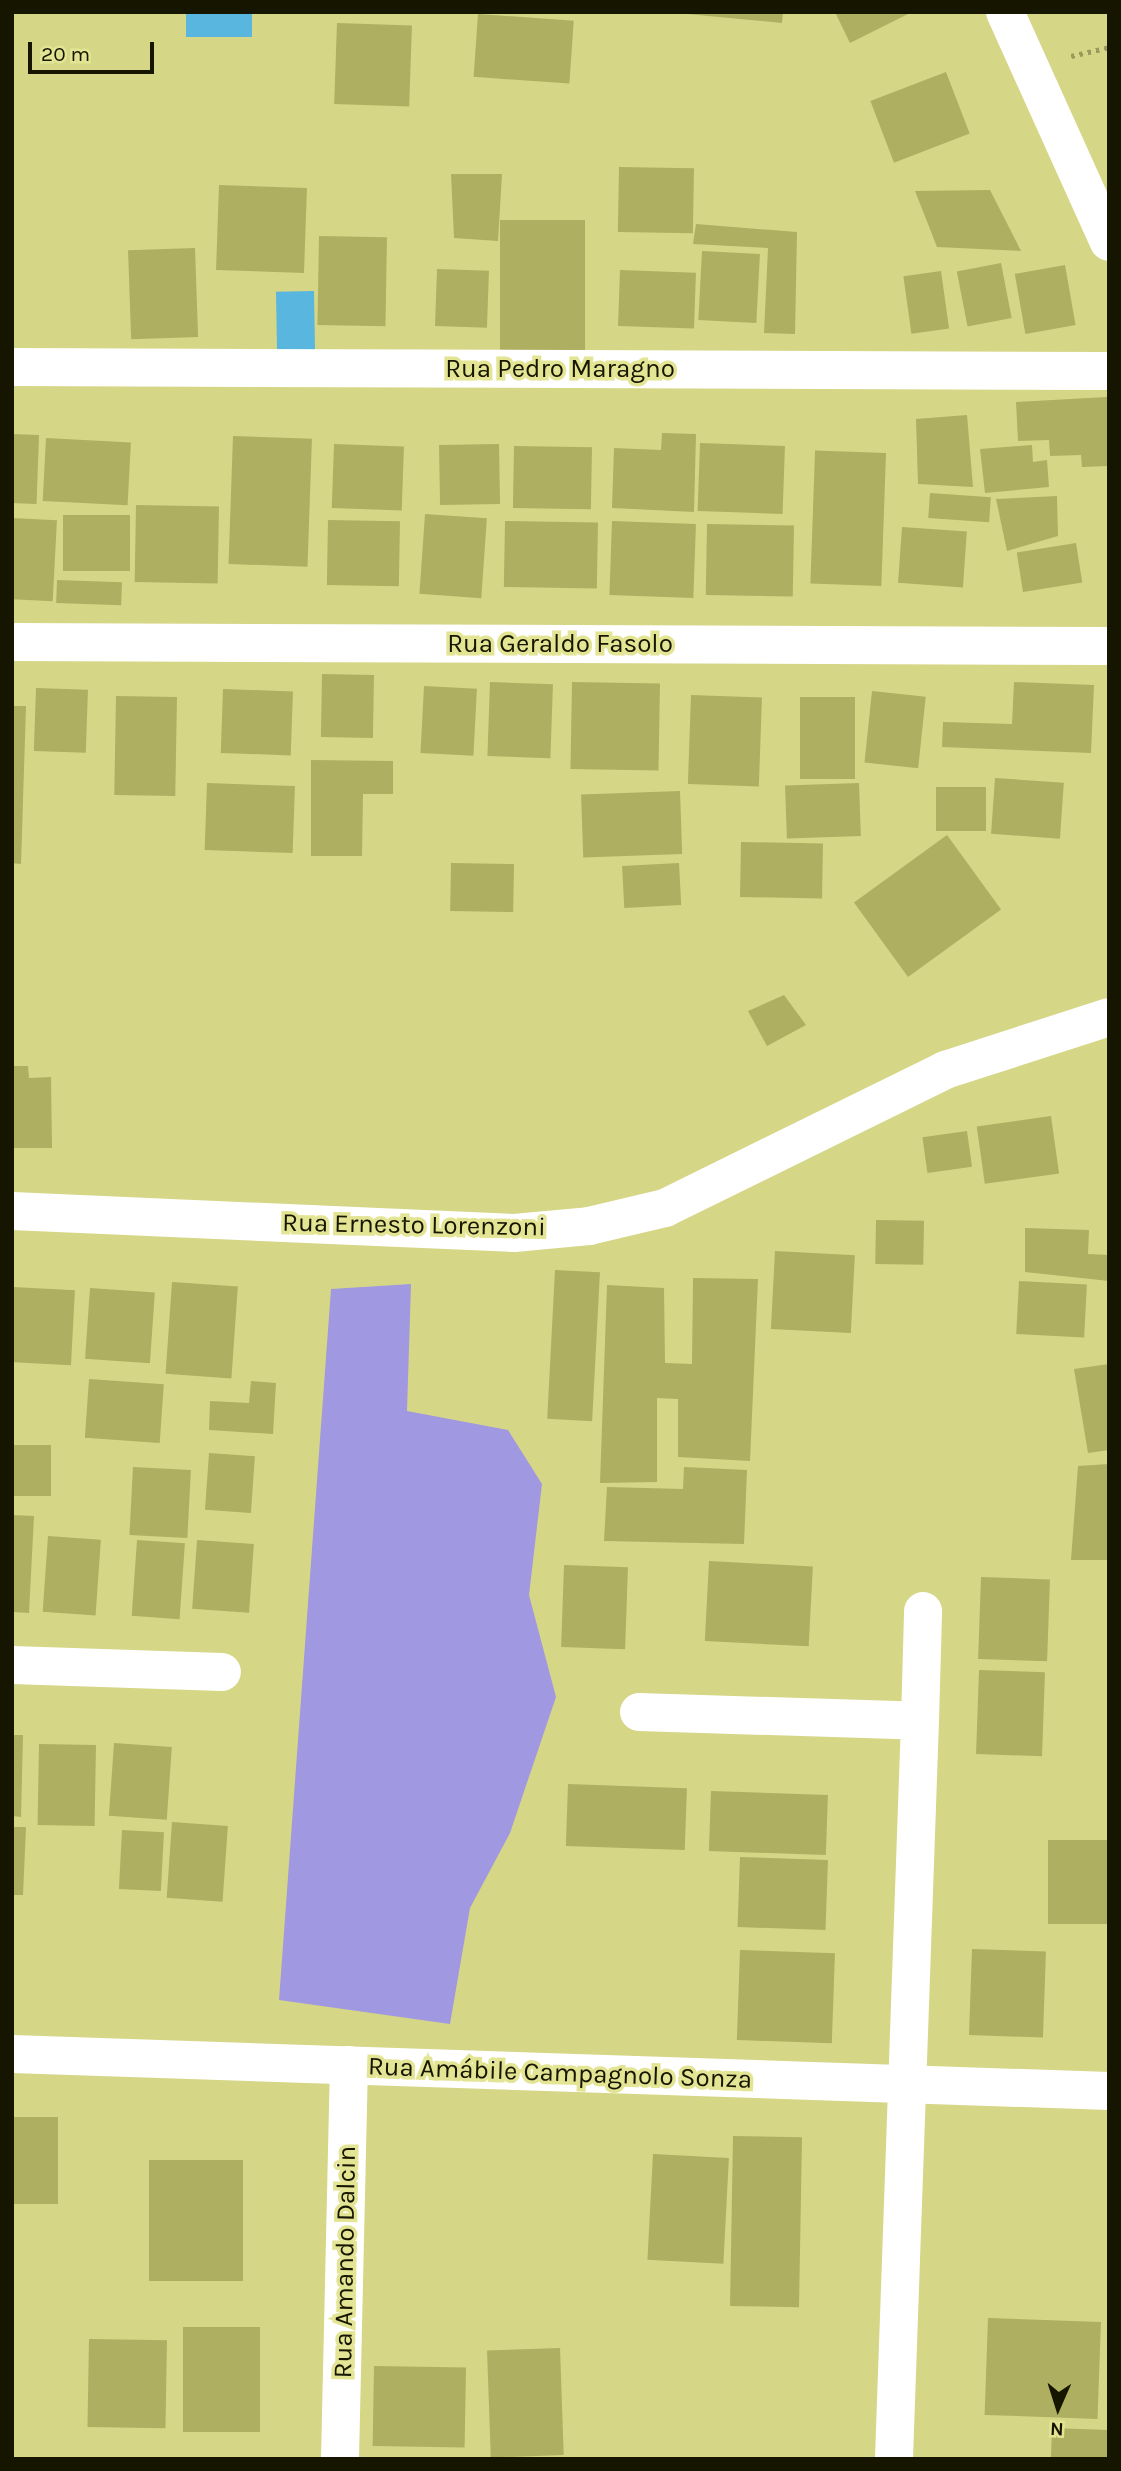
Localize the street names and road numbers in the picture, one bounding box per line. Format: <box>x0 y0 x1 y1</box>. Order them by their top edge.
street label: Rua Pedro Maragno <box>445 353 675 385</box>
street label: Rua Geraldo Fasolo <box>447 628 673 660</box>
street label: Rua Ernesto Lorenzoni <box>282 1207 546 1243</box>
street label: Rua Amábile Campagnolo Sonza <box>367 2051 753 2095</box>
street label: Rua Amando Dalcin <box>327 2145 363 2379</box>

